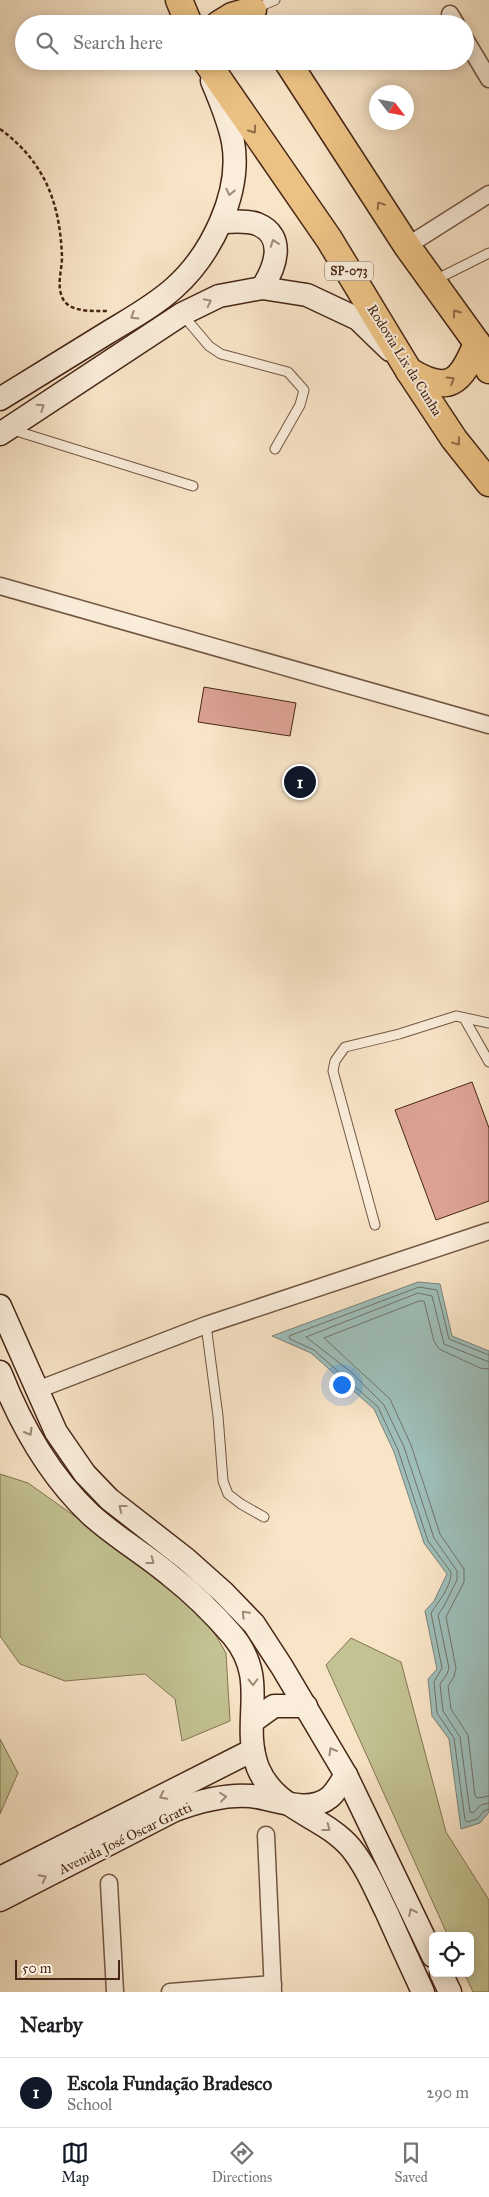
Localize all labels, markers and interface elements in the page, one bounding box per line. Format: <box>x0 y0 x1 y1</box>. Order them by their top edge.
search box <box>15 15 474 70</box>
icon: search <box>33 29 61 57</box>
text: Search here <box>73 31 163 54</box>
north arrow <box>369 85 414 130</box>
one-way arrow <box>247 124 256 134</box>
one-way arrow <box>225 187 236 196</box>
one-way arrow <box>377 201 387 210</box>
one-way arrow <box>270 239 280 248</box>
road number: SP-073 <box>325 262 373 280</box>
one-way arrow <box>203 297 212 308</box>
street label: Rodovia Lix da Cunha <box>363 301 446 419</box>
one-way arrow <box>453 309 462 319</box>
one-way arrow <box>130 310 139 320</box>
one-way arrow <box>446 377 455 387</box>
one-way arrow <box>35 404 44 413</box>
one-way arrow <box>451 436 460 446</box>
pin: 1 <box>284 763 316 801</box>
your location <box>329 1372 355 1398</box>
one-way arrow <box>22 1426 32 1435</box>
one-way arrow <box>119 1506 128 1514</box>
one-way arrow <box>145 1555 154 1563</box>
one-way arrow <box>242 1611 251 1620</box>
one-way arrow <box>247 1678 258 1686</box>
one-way arrow <box>328 1748 338 1757</box>
one-way arrow <box>159 1790 168 1800</box>
one-way arrow <box>219 1792 227 1803</box>
street label: Avenida José Oscar Gratti <box>55 1799 195 1879</box>
one-way arrow <box>321 1822 330 1830</box>
one-way arrow <box>38 1874 47 1884</box>
one-way arrow <box>408 1909 418 1918</box>
map controls <box>429 1932 474 1977</box>
button: locate <box>429 1932 474 1977</box>
scale bar <box>15 1957 120 1980</box>
text: 50 m <box>22 1960 51 1977</box>
text: Nearby <box>20 2012 83 2038</box>
text: Escola Fundação Bradesco <box>67 2072 272 2095</box>
text: 1 <box>33 2083 39 2102</box>
text: 290 m <box>426 2083 469 2102</box>
text: School <box>67 2095 112 2114</box>
tab: Map <box>61 2139 89 2186</box>
tab: Directions <box>212 2139 272 2186</box>
tab: Saved <box>395 2139 428 2186</box>

